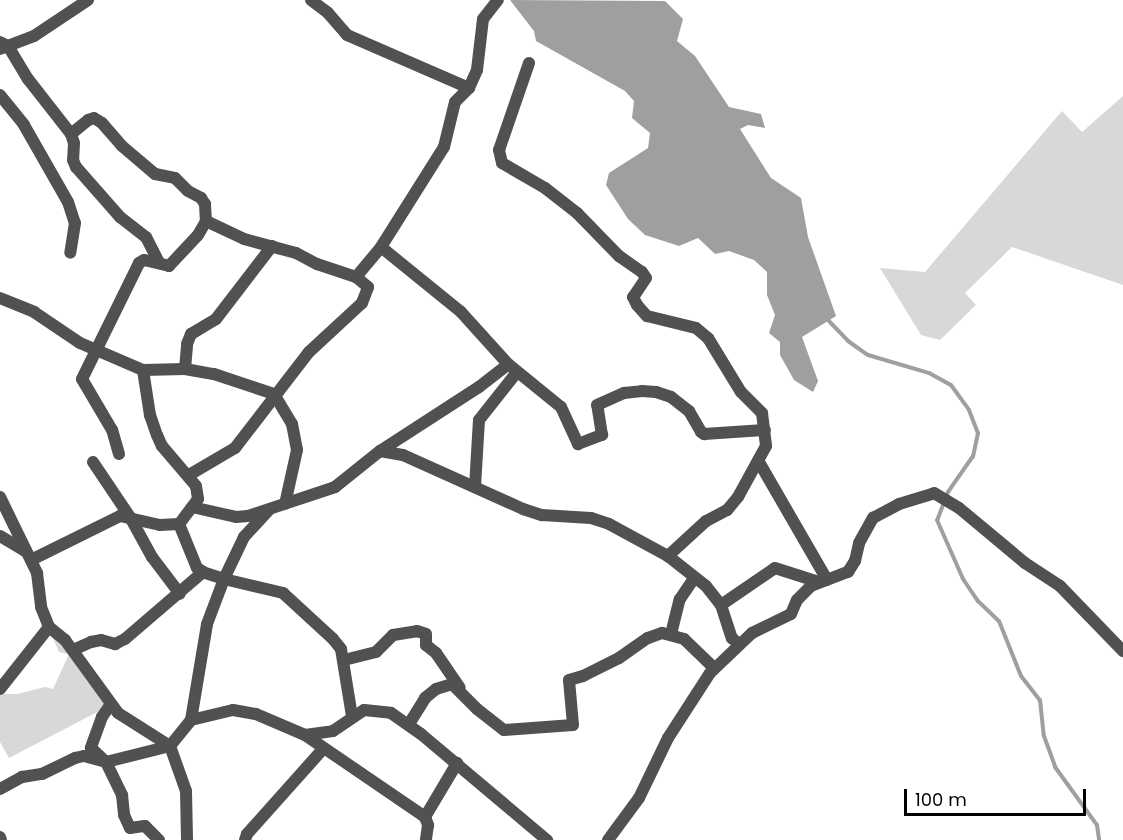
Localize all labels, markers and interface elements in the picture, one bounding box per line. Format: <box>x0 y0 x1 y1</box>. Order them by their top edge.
scale bar <box>907 777 1088 815</box>
text: 100 m <box>915 787 967 812</box>

